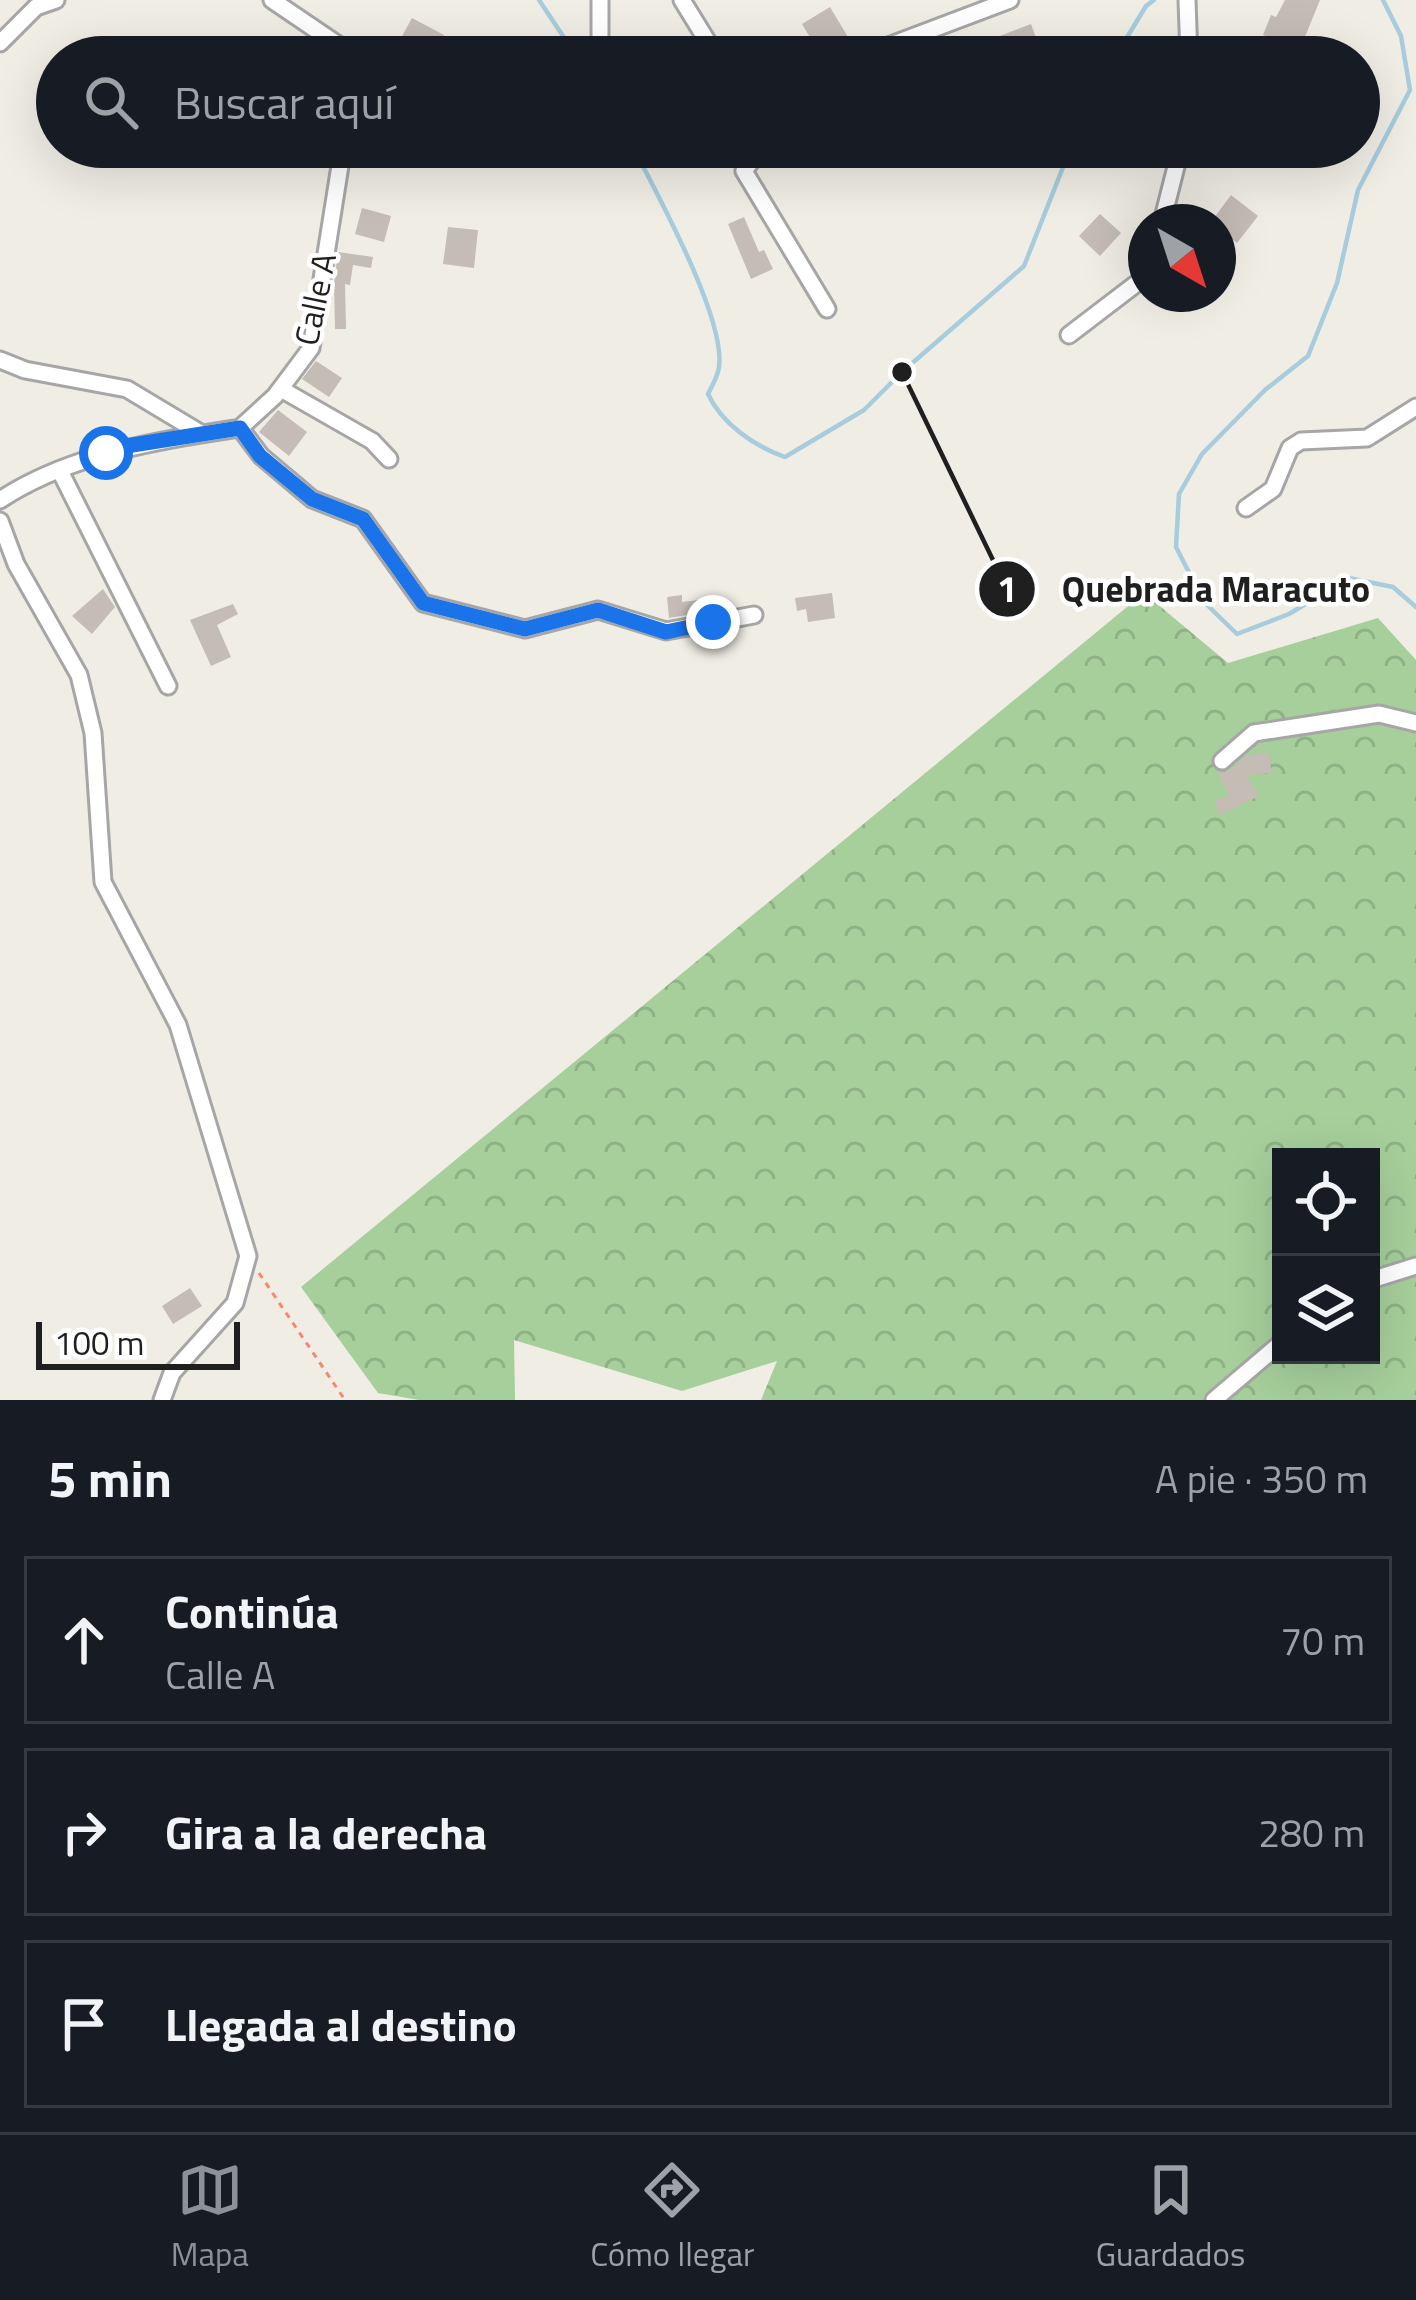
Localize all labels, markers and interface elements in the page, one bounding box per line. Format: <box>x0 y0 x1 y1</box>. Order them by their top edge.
search box <box>36 36 1380 168</box>
text: Buscar aquí <box>174 68 394 136</box>
icon: search <box>78 69 144 135</box>
north arrow <box>1128 204 1236 312</box>
street label: Calle A <box>281 248 349 350</box>
route start <box>79 426 133 480</box>
callout: Quebrada Maracuto <box>977 553 1394 625</box>
text: 1 <box>997 561 1017 616</box>
text: Quebrada Maracuto <box>1062 561 1370 616</box>
route end <box>686 595 740 649</box>
map controls <box>1272 1148 1380 1364</box>
button: locate <box>1272 1148 1380 1256</box>
button: layers <box>1272 1256 1380 1364</box>
scale bar <box>36 1316 240 1369</box>
text: 100 m <box>54 1318 144 1368</box>
text: 5 min <box>48 1439 172 1517</box>
text: A pie · 350 m <box>1155 1449 1368 1508</box>
text: Continúa <box>165 1577 339 1645</box>
icon: ahead <box>51 1607 117 1673</box>
text: 70 m <box>1280 1611 1365 1670</box>
text: Calle A <box>165 1645 275 1704</box>
text: Gira a la derecha <box>165 1798 487 1866</box>
icon: right <box>51 1799 117 1865</box>
text: 280 m <box>1258 1803 1365 1862</box>
text: Llegada al destino <box>165 1990 517 2058</box>
icon: arrive <box>51 1991 117 2057</box>
tab: Mapa <box>171 2157 249 2279</box>
tab: Cómo llegar <box>590 2157 754 2279</box>
tab: Guardados <box>1096 2157 1245 2279</box>

